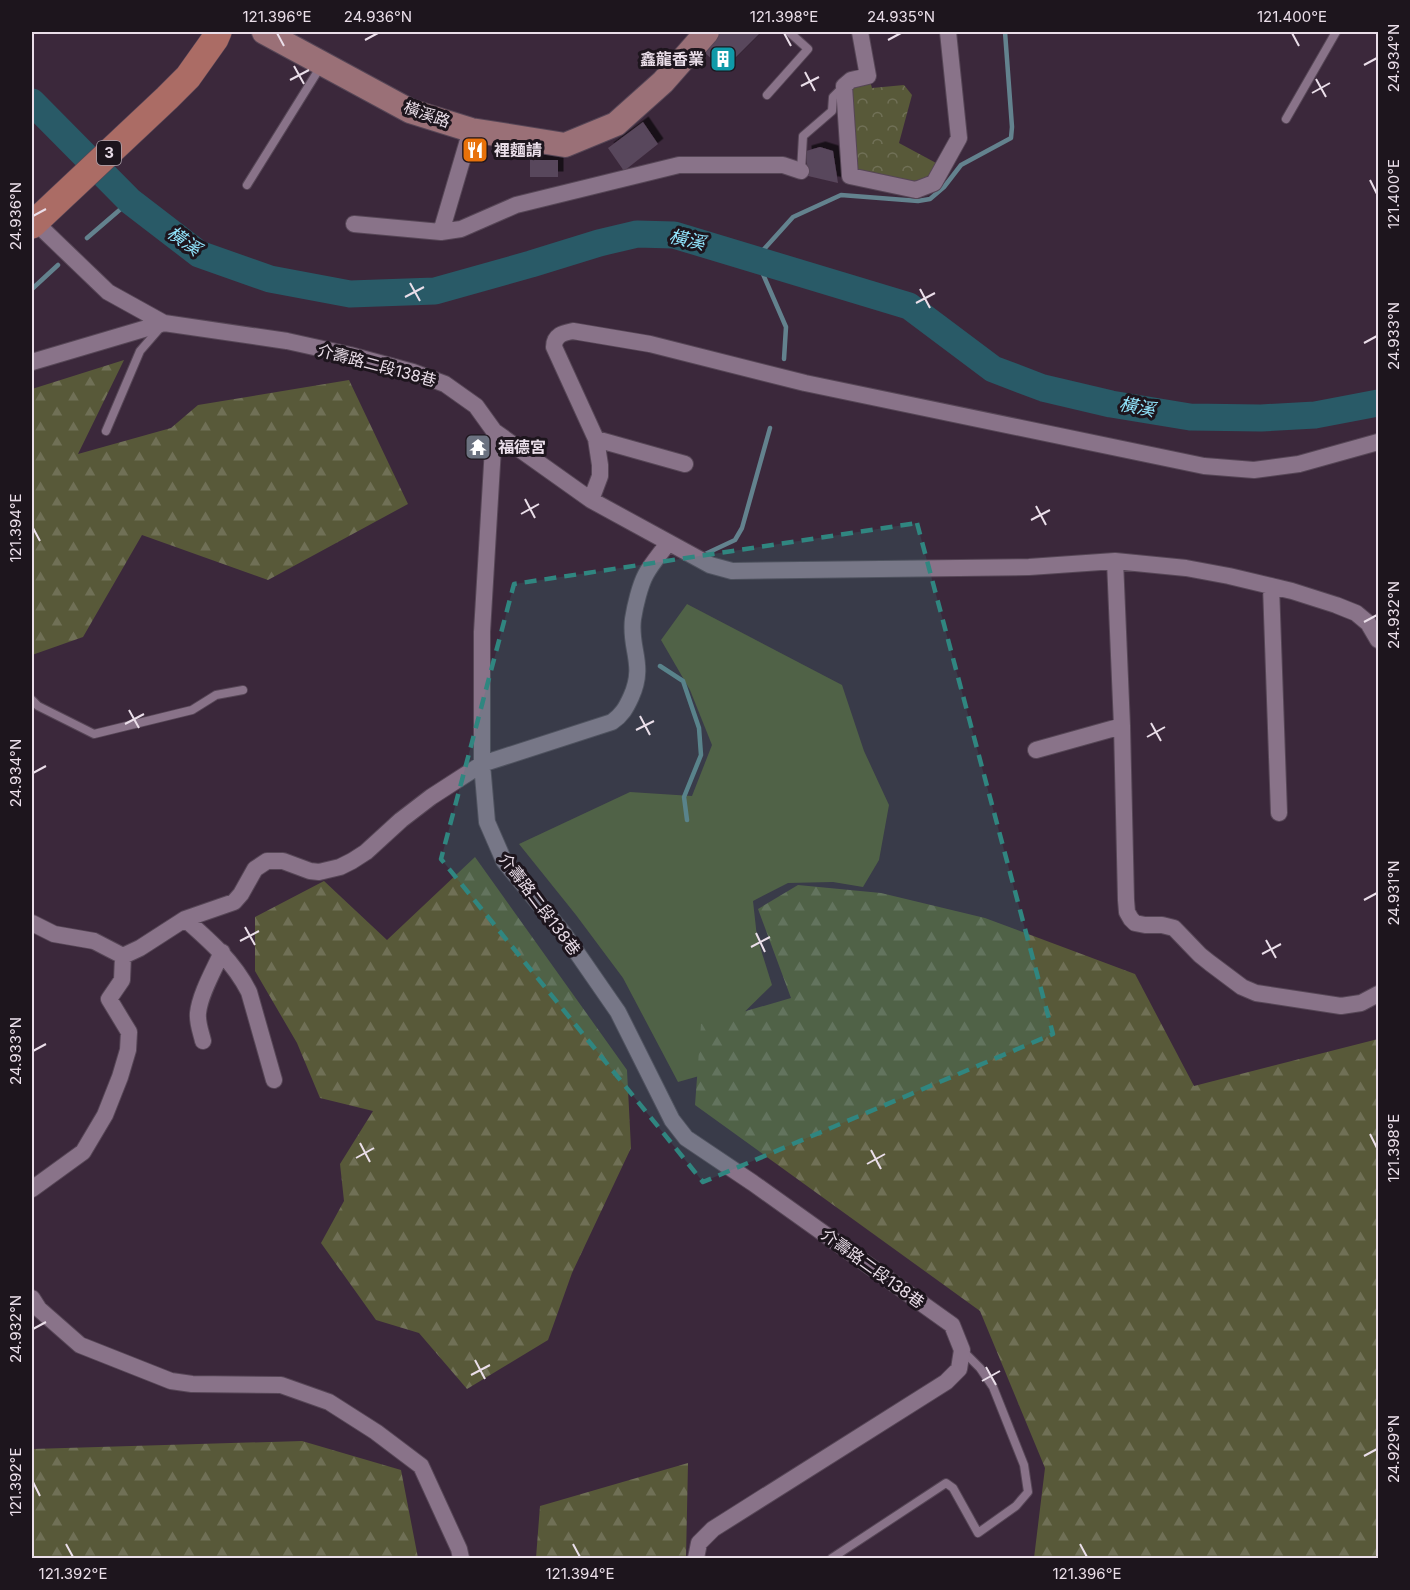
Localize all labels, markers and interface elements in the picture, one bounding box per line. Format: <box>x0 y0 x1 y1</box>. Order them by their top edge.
text: 121.396°E <box>243 7 312 26</box>
text: 24.936°N <box>344 7 412 26</box>
text: 121.398°E <box>750 7 818 26</box>
text: 24.935°N <box>867 7 935 26</box>
text: 121.400°E <box>1257 7 1327 26</box>
text: 24.934°N <box>1384 24 1403 92</box>
building icon: 鑫龍香業 <box>708 44 738 74</box>
place label: 鑫龍香業 <box>640 49 704 69</box>
street label: 橫溪路 <box>401 96 453 132</box>
restaurant icon: 裡麵請 <box>460 135 490 165</box>
place label: 裡麵請 <box>494 140 542 160</box>
road number: 3 <box>97 141 121 165</box>
text: 121.400°E <box>1384 159 1403 229</box>
text: 24.936°N <box>6 182 25 250</box>
water label: 橫溪 <box>164 222 208 261</box>
water label: 橫溪 <box>667 225 710 254</box>
text: 24.933°N <box>1384 302 1403 370</box>
street label: 介壽路二段138巷 <box>315 340 439 390</box>
water label: 橫溪 <box>1117 393 1160 421</box>
temple icon: 福德宮 <box>463 432 493 462</box>
place label: 福德宮 <box>498 437 546 457</box>
text: 121.394°E <box>6 493 25 563</box>
text: 24.932°N <box>1384 581 1403 649</box>
text: 24.934°N <box>6 739 25 807</box>
street label: 介壽路二段138巷 <box>495 849 585 959</box>
text: 24.931°N <box>1384 860 1403 926</box>
text: 24.933°N <box>6 1017 25 1085</box>
text: 121.398°E <box>1384 1114 1403 1182</box>
street label: 介壽路二段138巷 <box>818 1224 928 1312</box>
text: 24.932°N <box>6 1295 25 1363</box>
text: 24.929°N <box>1384 1415 1403 1483</box>
text: 121.392°E <box>6 1448 25 1516</box>
text: 121.392°E <box>39 1564 107 1583</box>
text: 121.394°E <box>545 1564 615 1583</box>
text: 121.396°E <box>1053 1564 1122 1583</box>

